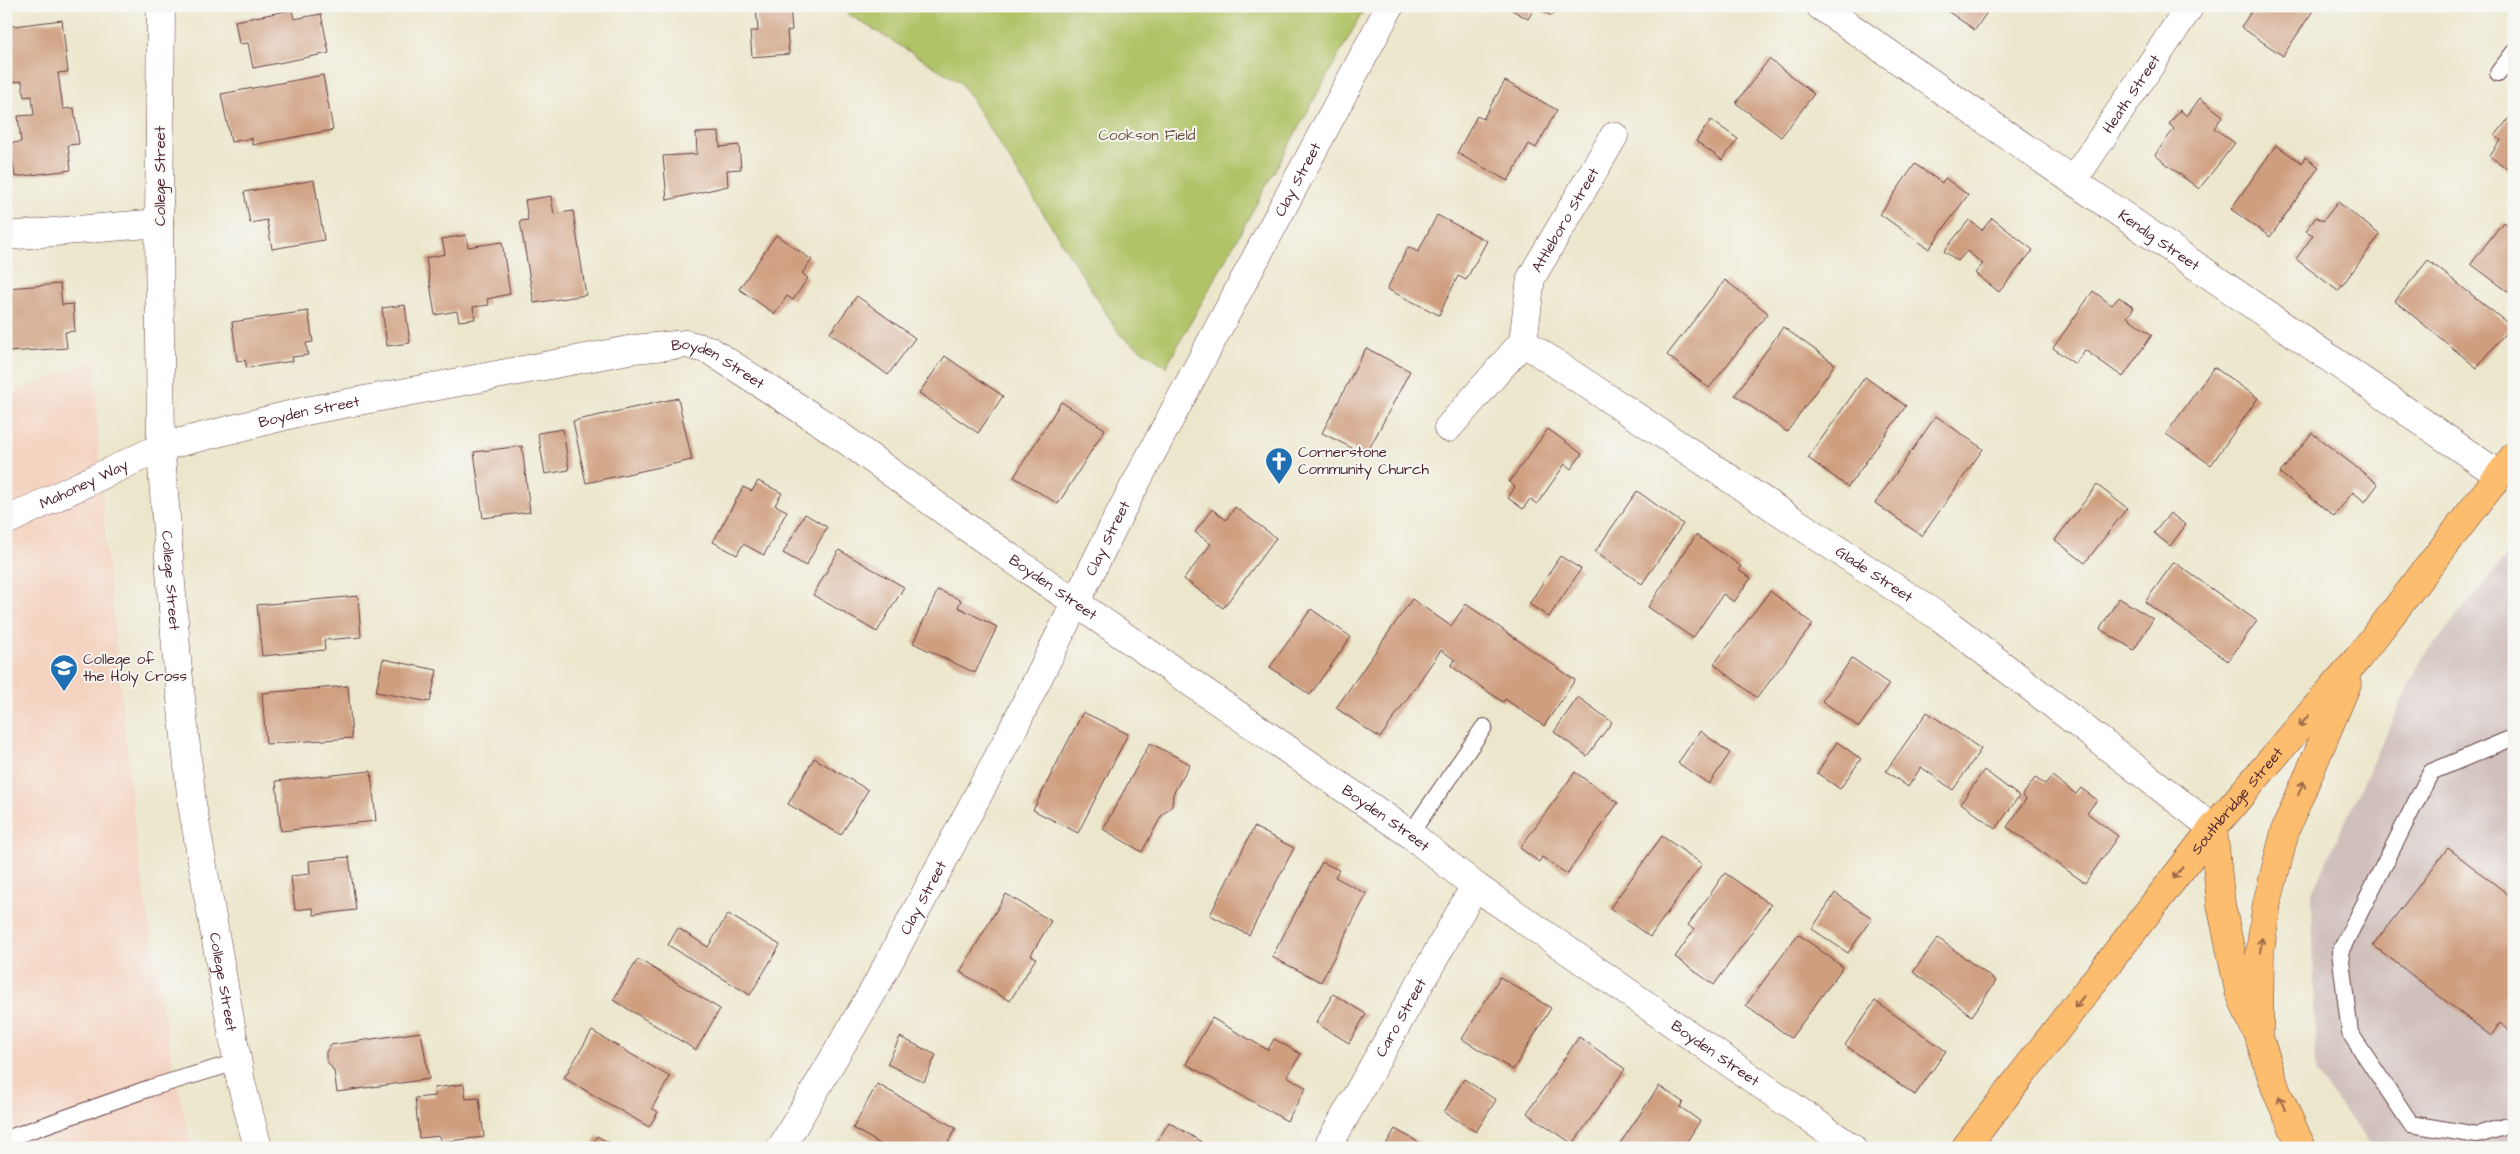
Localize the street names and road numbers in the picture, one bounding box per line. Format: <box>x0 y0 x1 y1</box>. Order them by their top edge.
street label: Heath Street <box>2098 50 2166 138</box>
street label: College Street <box>150 126 172 226</box>
street label: Clay Street <box>1270 139 1326 220</box>
street label: Attleboro Street <box>1527 164 1604 276</box>
street label: Kendig Street <box>2114 205 2204 276</box>
street label: Boyden Street <box>670 333 769 394</box>
street label: Boyden Street <box>256 391 361 433</box>
street label: Mahoney Way <box>36 454 132 515</box>
street label: Clay Street <box>1081 497 1135 579</box>
street label: College Street <box>156 530 185 631</box>
street label: Glade Street <box>1831 541 1917 608</box>
street label: Boyden Street <box>1005 550 1101 625</box>
street label: Southbridge Street <box>2186 743 2288 859</box>
street label: Boyden Street <box>1338 780 1434 857</box>
street label: Clay Street <box>895 857 952 939</box>
street label: College Street <box>204 931 242 1033</box>
street label: Caro Street <box>1371 974 1432 1061</box>
street label: Boyden Street <box>1667 1016 1763 1092</box>

